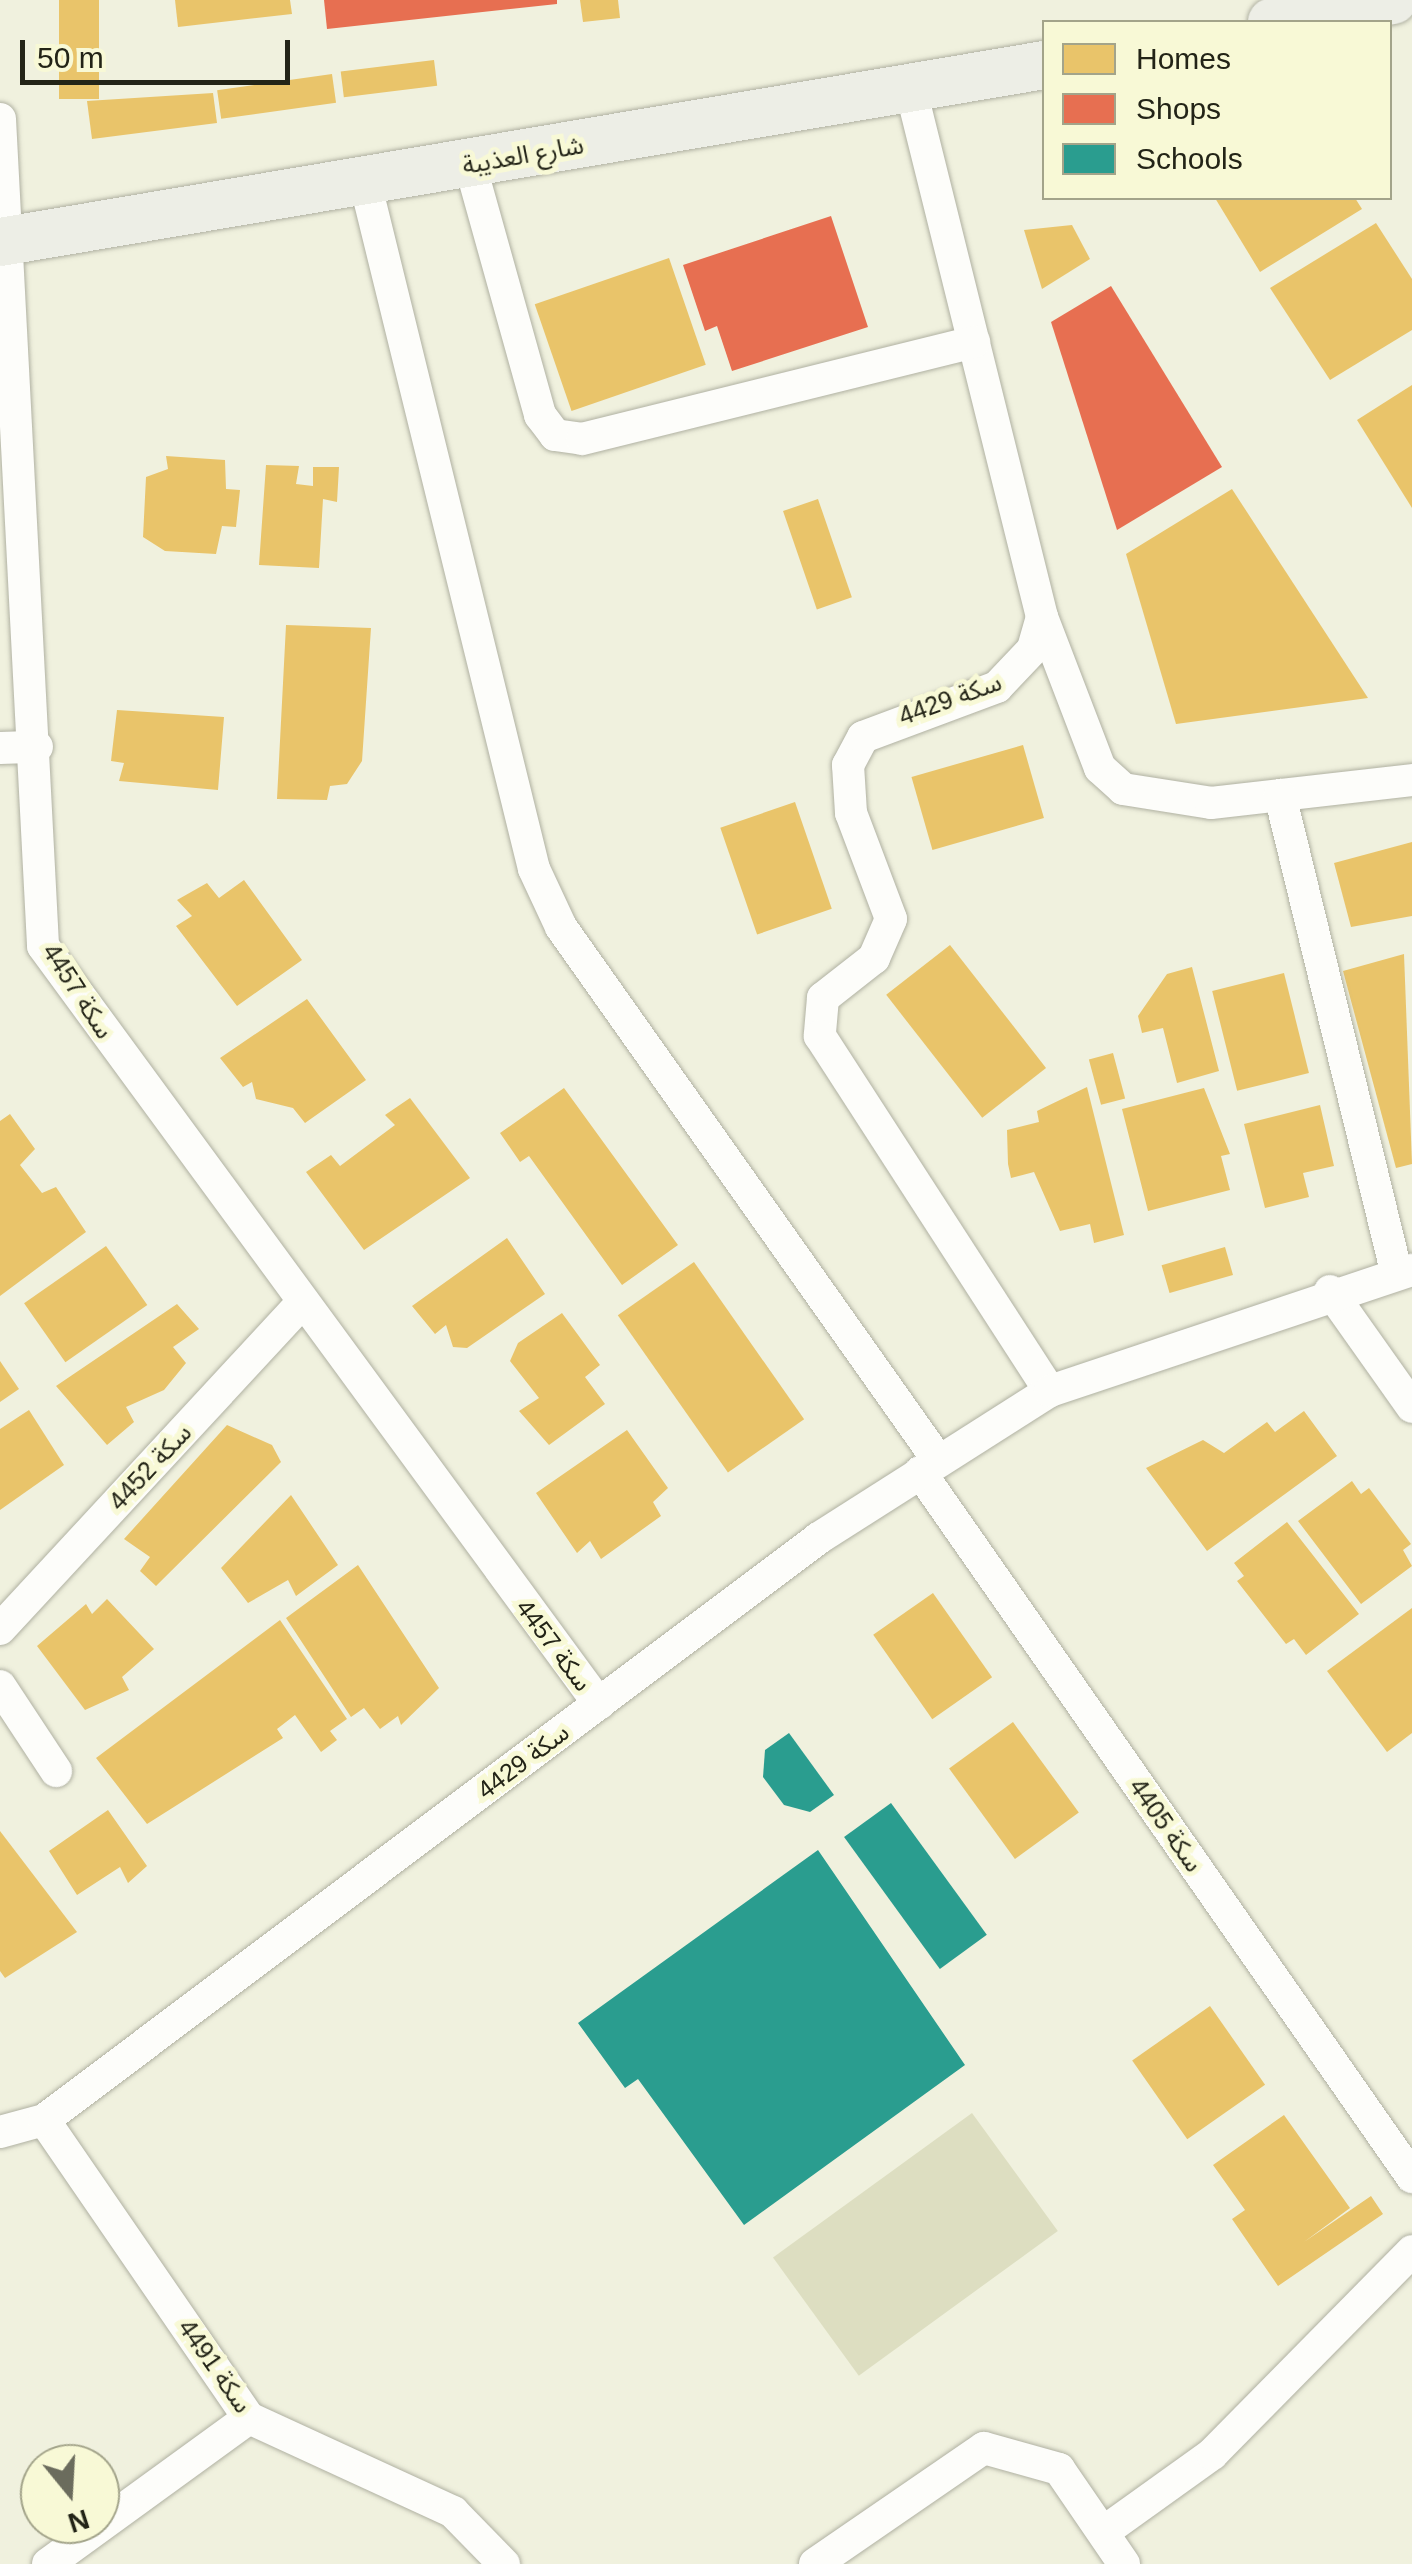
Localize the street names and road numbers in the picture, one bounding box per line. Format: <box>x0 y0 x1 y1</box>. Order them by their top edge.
street label: شارع العذيبة <box>460 130 586 180</box>
street label: سكة 4429 <box>895 667 1005 731</box>
street label: سكة 4457 <box>36 938 120 1044</box>
street label: سكة 4452 <box>103 1418 197 1516</box>
street label: سكة 4457 <box>510 1593 598 1697</box>
street label: سكة 4429 <box>471 1717 575 1805</box>
street label: سكة 4405 <box>1123 1773 1209 1877</box>
street label: سكة 4491 <box>172 2314 258 2418</box>

